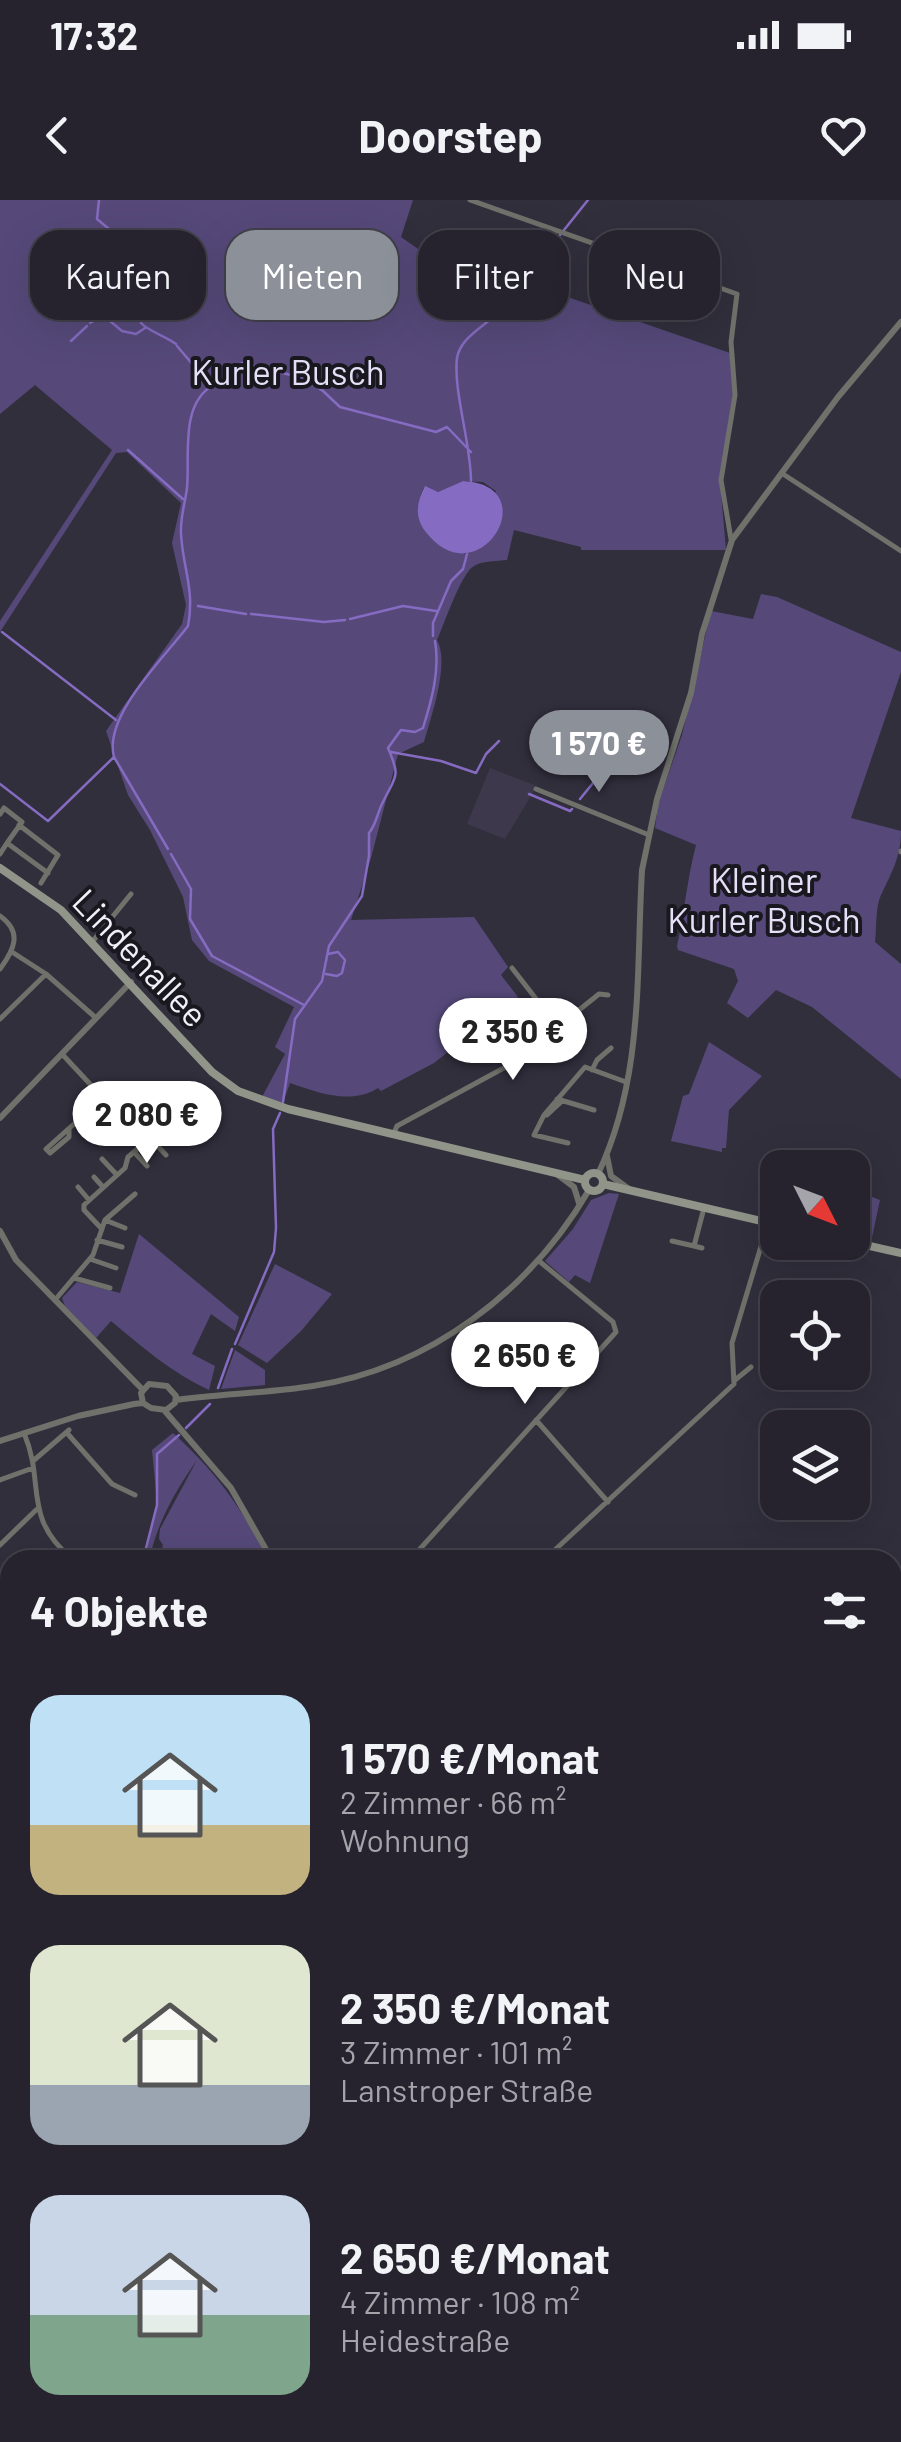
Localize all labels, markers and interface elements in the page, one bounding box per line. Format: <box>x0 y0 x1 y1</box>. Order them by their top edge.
text: 17:32 <box>50 12 138 58</box>
icon: back <box>30 108 85 163</box>
text: Doorstep <box>358 108 543 162</box>
icon: heart <box>816 108 871 163</box>
chip: Kaufen <box>30 230 206 320</box>
chip: Mieten <box>226 230 398 320</box>
chip: Filter <box>418 230 569 320</box>
chip: Neu <box>589 230 720 320</box>
park label: Kurler Busch <box>191 350 385 392</box>
pin: 1 570 € <box>507 710 691 795</box>
text: 1 570 € <box>551 723 647 761</box>
park label: Kleiner Kurler Busch <box>667 858 861 940</box>
street label: Lindenallee <box>65 879 217 1035</box>
pin: 2 350 € <box>421 998 605 1083</box>
text: 2 350 € <box>461 1011 565 1049</box>
pin: 2 080 € <box>55 1081 239 1166</box>
text: 2 080 € <box>95 1094 199 1132</box>
north arrow <box>760 1150 870 1260</box>
map controls <box>760 1150 870 1520</box>
button: locate <box>760 1280 870 1390</box>
pin: 2 650 € <box>433 1322 617 1407</box>
text: 2 650 € <box>473 1335 577 1373</box>
button: layers <box>760 1410 870 1520</box>
icon: filters <box>817 1583 872 1638</box>
text: 4 Objekte <box>30 1585 208 1635</box>
text: 1 570 €/Monat <box>340 1732 600 1782</box>
icon: home <box>110 1735 230 1855</box>
text: 2 Zimmer · 66 m² <box>340 1782 566 1820</box>
text: Wohnung <box>340 1820 470 1858</box>
text: 2 350 €/Monat <box>340 1982 610 2032</box>
icon: home <box>110 1985 230 2105</box>
text: 3 Zimmer · 101 m² <box>340 2032 572 2070</box>
text: Lanstroper Straße <box>340 2070 593 2108</box>
text: 2 650 €/Monat <box>340 2232 610 2282</box>
icon: home <box>110 2235 230 2355</box>
text: 4 Zimmer · 108 m² <box>340 2282 580 2320</box>
text: Heidestraße <box>340 2320 510 2358</box>

